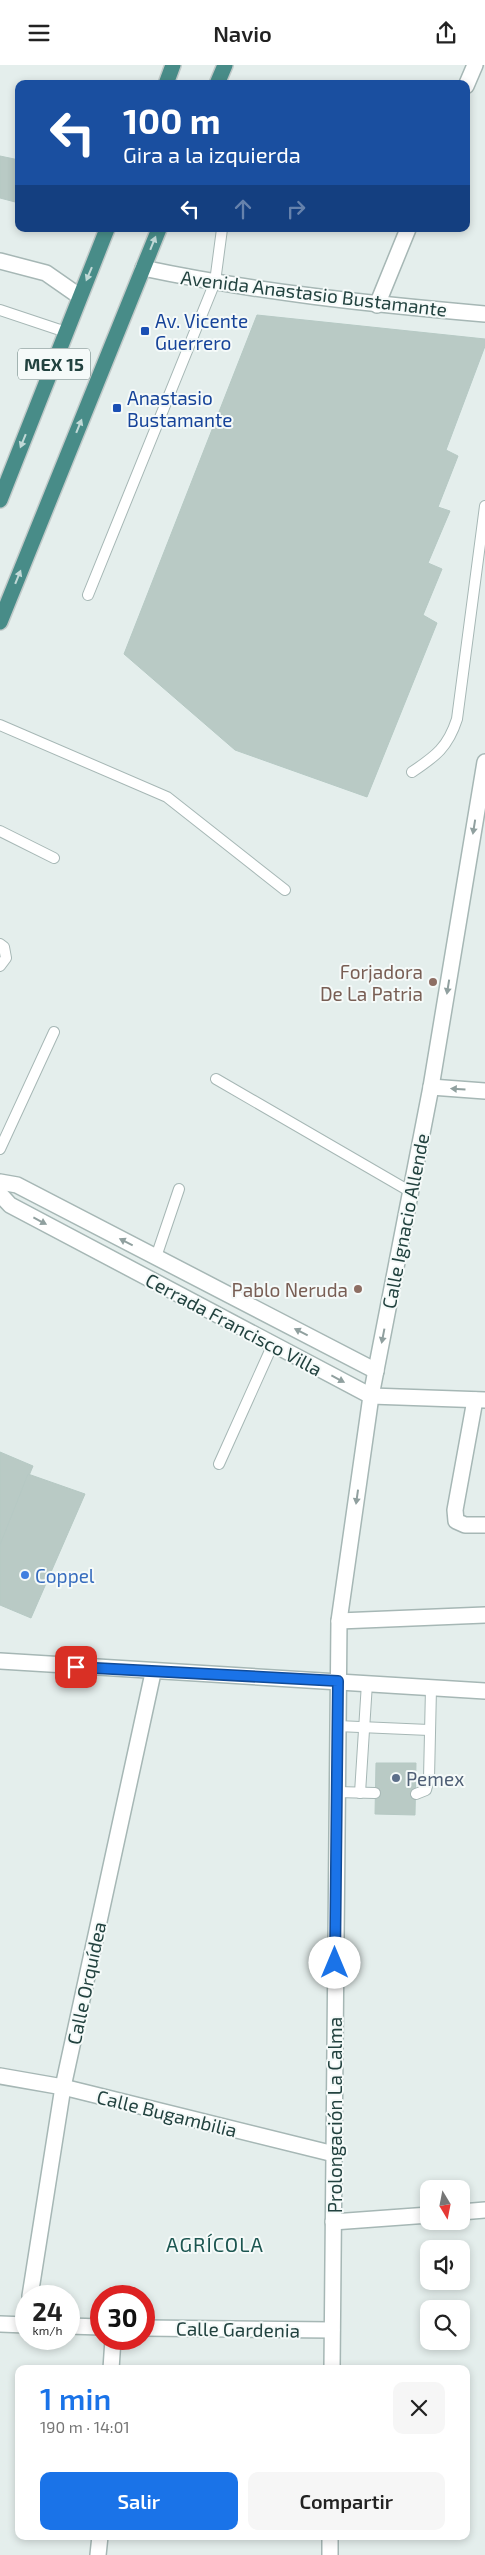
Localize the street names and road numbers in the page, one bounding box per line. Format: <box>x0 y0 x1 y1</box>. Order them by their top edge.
street label: Avenida Anastasio Bustamante <box>180 265 448 321</box>
road number: MEX 15 <box>18 349 90 379</box>
street label: Calle Ignacio Allende <box>377 1131 433 1311</box>
street label: Cerrada Francisco Villa <box>142 1268 326 1380</box>
street label: Calle Orquídea <box>62 1919 110 2047</box>
street label: Prolongación La Calma <box>323 2017 346 2213</box>
street label: Calle Bugambilia <box>95 2084 239 2142</box>
street label: Calle Gardenia <box>176 2316 300 2342</box>

